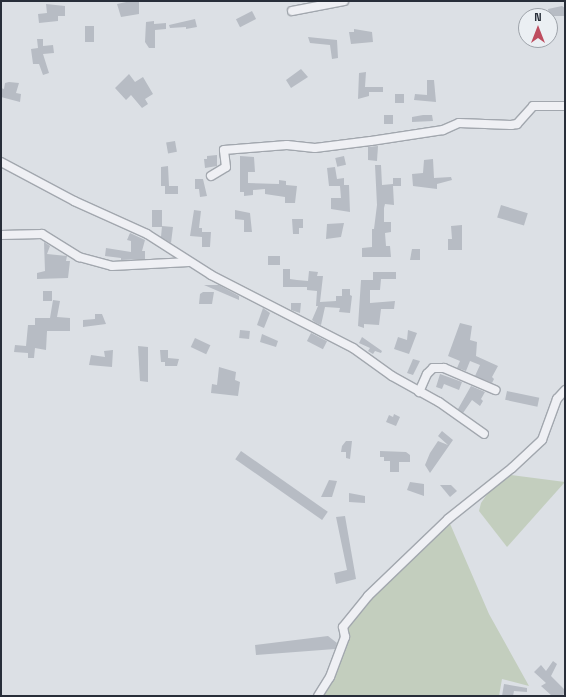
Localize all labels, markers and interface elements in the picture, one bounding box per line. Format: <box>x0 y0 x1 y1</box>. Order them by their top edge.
north arrow <box>518 8 558 48</box>
text: N <box>534 10 542 24</box>

